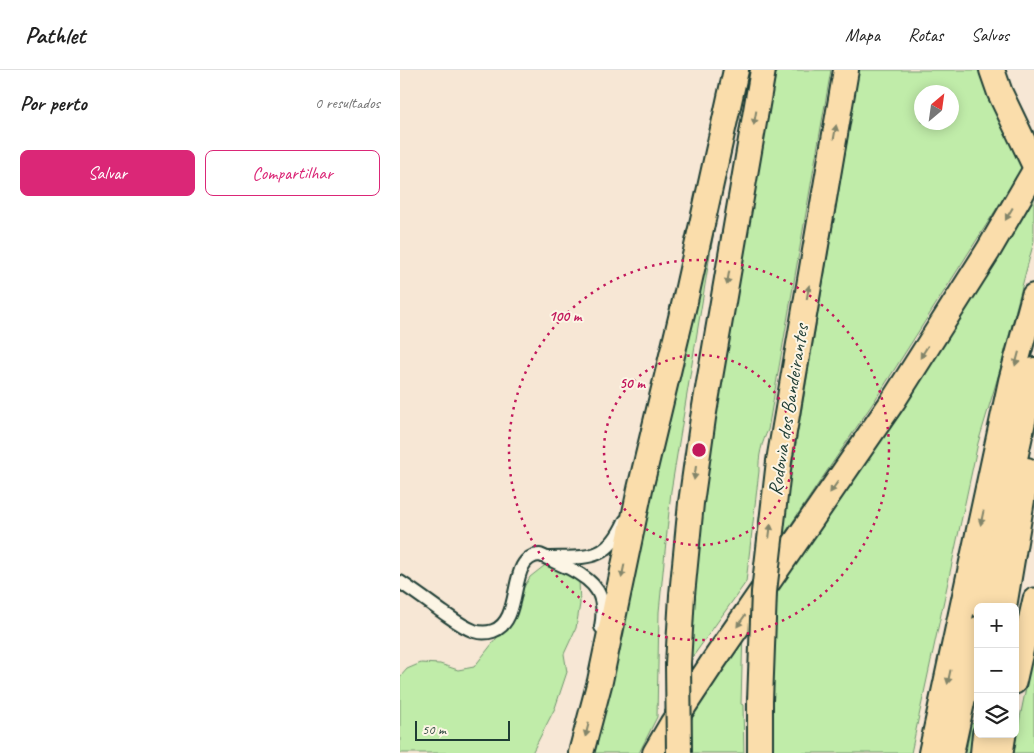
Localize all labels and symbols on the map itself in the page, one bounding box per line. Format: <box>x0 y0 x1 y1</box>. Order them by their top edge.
north arrow <box>914 85 959 130</box>
one-way arrow <box>750 110 758 126</box>
one-way arrow <box>832 124 840 140</box>
one-way arrow <box>1005 207 1014 220</box>
one-way arrow <box>723 271 731 287</box>
one-way arrow <box>804 284 812 300</box>
text: 100 m <box>549 307 583 326</box>
street label: Rodovia dos Bandeirantes <box>762 320 814 497</box>
one-way arrow <box>919 345 929 359</box>
one-way arrow <box>1012 352 1020 367</box>
text: 50 m <box>619 374 646 393</box>
centre of rings <box>690 441 708 459</box>
one-way arrow <box>691 465 699 481</box>
one-way arrow <box>829 480 839 494</box>
one-way arrow <box>978 511 986 527</box>
one-way arrow <box>766 522 774 538</box>
one-way arrow <box>618 563 626 579</box>
one-way arrow <box>736 614 746 627</box>
one-way arrow <box>944 670 952 686</box>
scale bar <box>415 718 510 741</box>
one-way arrow <box>583 722 591 737</box>

